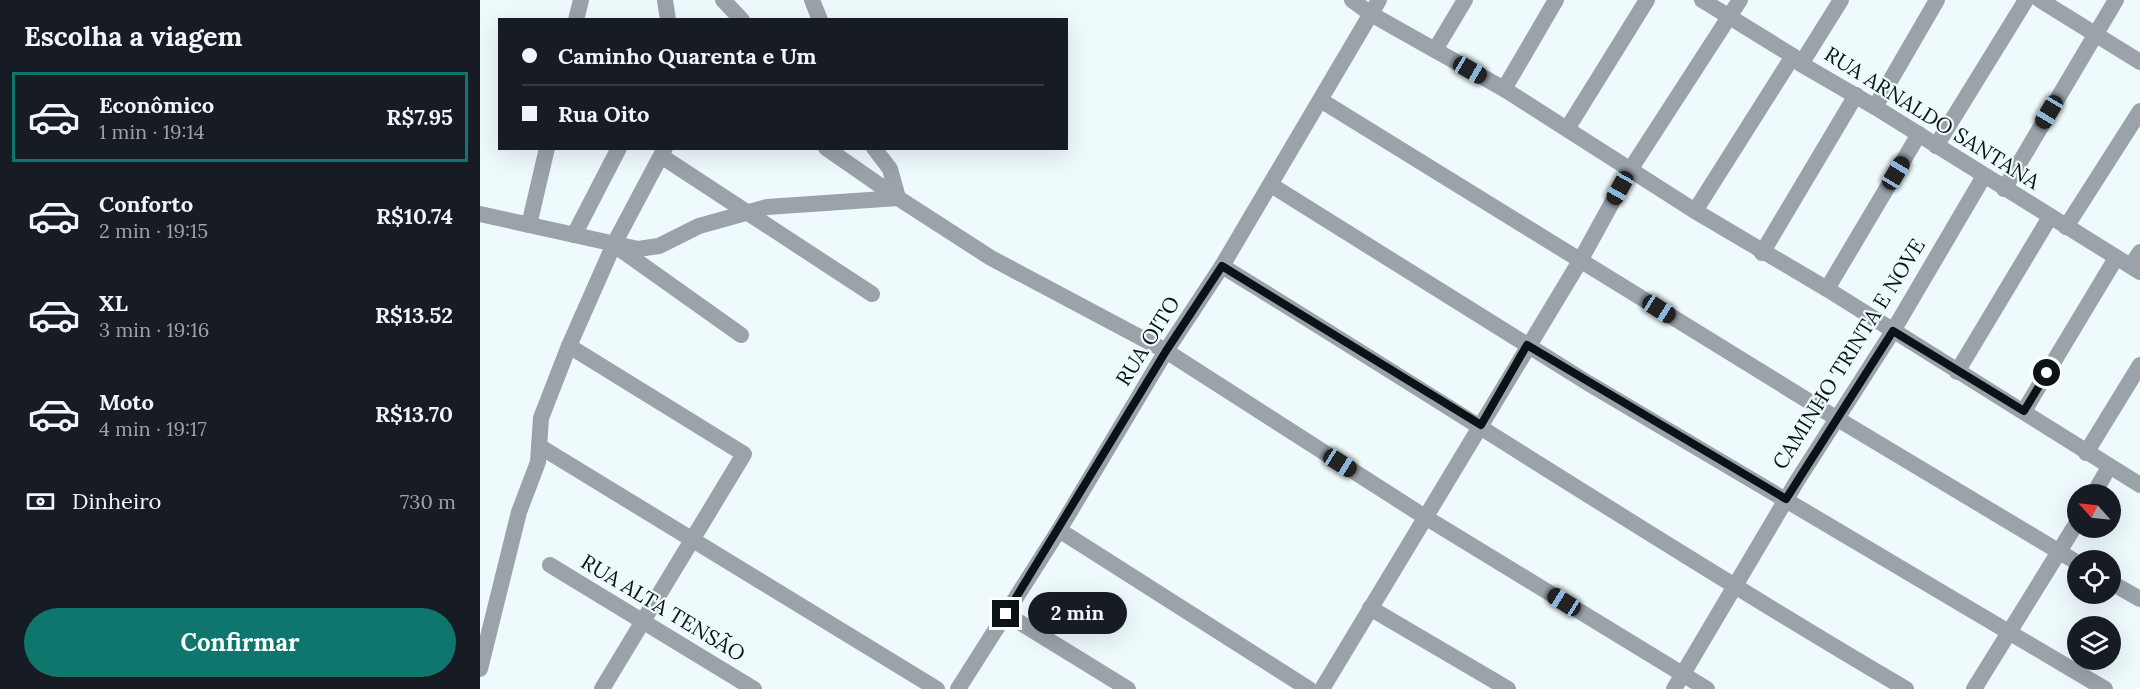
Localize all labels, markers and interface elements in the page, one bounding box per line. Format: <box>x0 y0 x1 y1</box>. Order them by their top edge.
text: Escolha a viagem <box>24 19 242 53</box>
street label: RUA ARNALDO SANTANA <box>1820 40 2046 195</box>
text: Caminho Quarenta e Um <box>558 42 817 70</box>
car <box>1450 53 1490 87</box>
icon: car <box>27 90 81 144</box>
text: Econômico <box>99 91 214 119</box>
car <box>2032 92 2066 132</box>
text: Rua Oito <box>558 100 649 128</box>
text: R$7.95 <box>386 103 453 131</box>
text: 1 min · 19:14 <box>99 119 205 144</box>
car <box>1879 153 1913 193</box>
car <box>1603 168 1637 208</box>
icon: car <box>27 189 81 243</box>
text: Conforto <box>99 190 193 218</box>
text: R$10.74 <box>376 202 453 230</box>
text: 2 min · 19:15 <box>99 218 208 243</box>
street label: CAMINHO TRINTA E NOVE <box>1766 233 1931 474</box>
icon: car <box>27 288 81 342</box>
text: XL <box>99 289 128 317</box>
street label: RUA OITO <box>1109 291 1186 391</box>
car <box>1639 292 1679 326</box>
text: R$13.52 <box>375 301 453 329</box>
text: 3 min · 19:16 <box>99 317 209 342</box>
route start <box>2033 359 2060 386</box>
icon: car <box>27 387 81 441</box>
text: Moto <box>99 388 154 416</box>
text: R$13.70 <box>375 400 453 428</box>
text: 4 min · 19:17 <box>99 416 207 441</box>
car <box>1320 446 1360 480</box>
north arrow <box>2067 484 2121 538</box>
map controls <box>2067 484 2121 670</box>
icon: cash <box>24 485 57 518</box>
text: Dinheiro <box>72 487 161 515</box>
text: 730 m <box>400 489 456 514</box>
street label: RUA ALTA TENSÃO <box>576 548 750 667</box>
button: locate <box>2067 550 2121 604</box>
car <box>1544 585 1584 619</box>
callout: 2 min <box>1027 593 1126 635</box>
route end <box>992 600 1019 627</box>
text: 2 min <box>1051 600 1104 625</box>
button: Confirmar <box>24 608 456 677</box>
button: layers <box>2067 616 2121 670</box>

